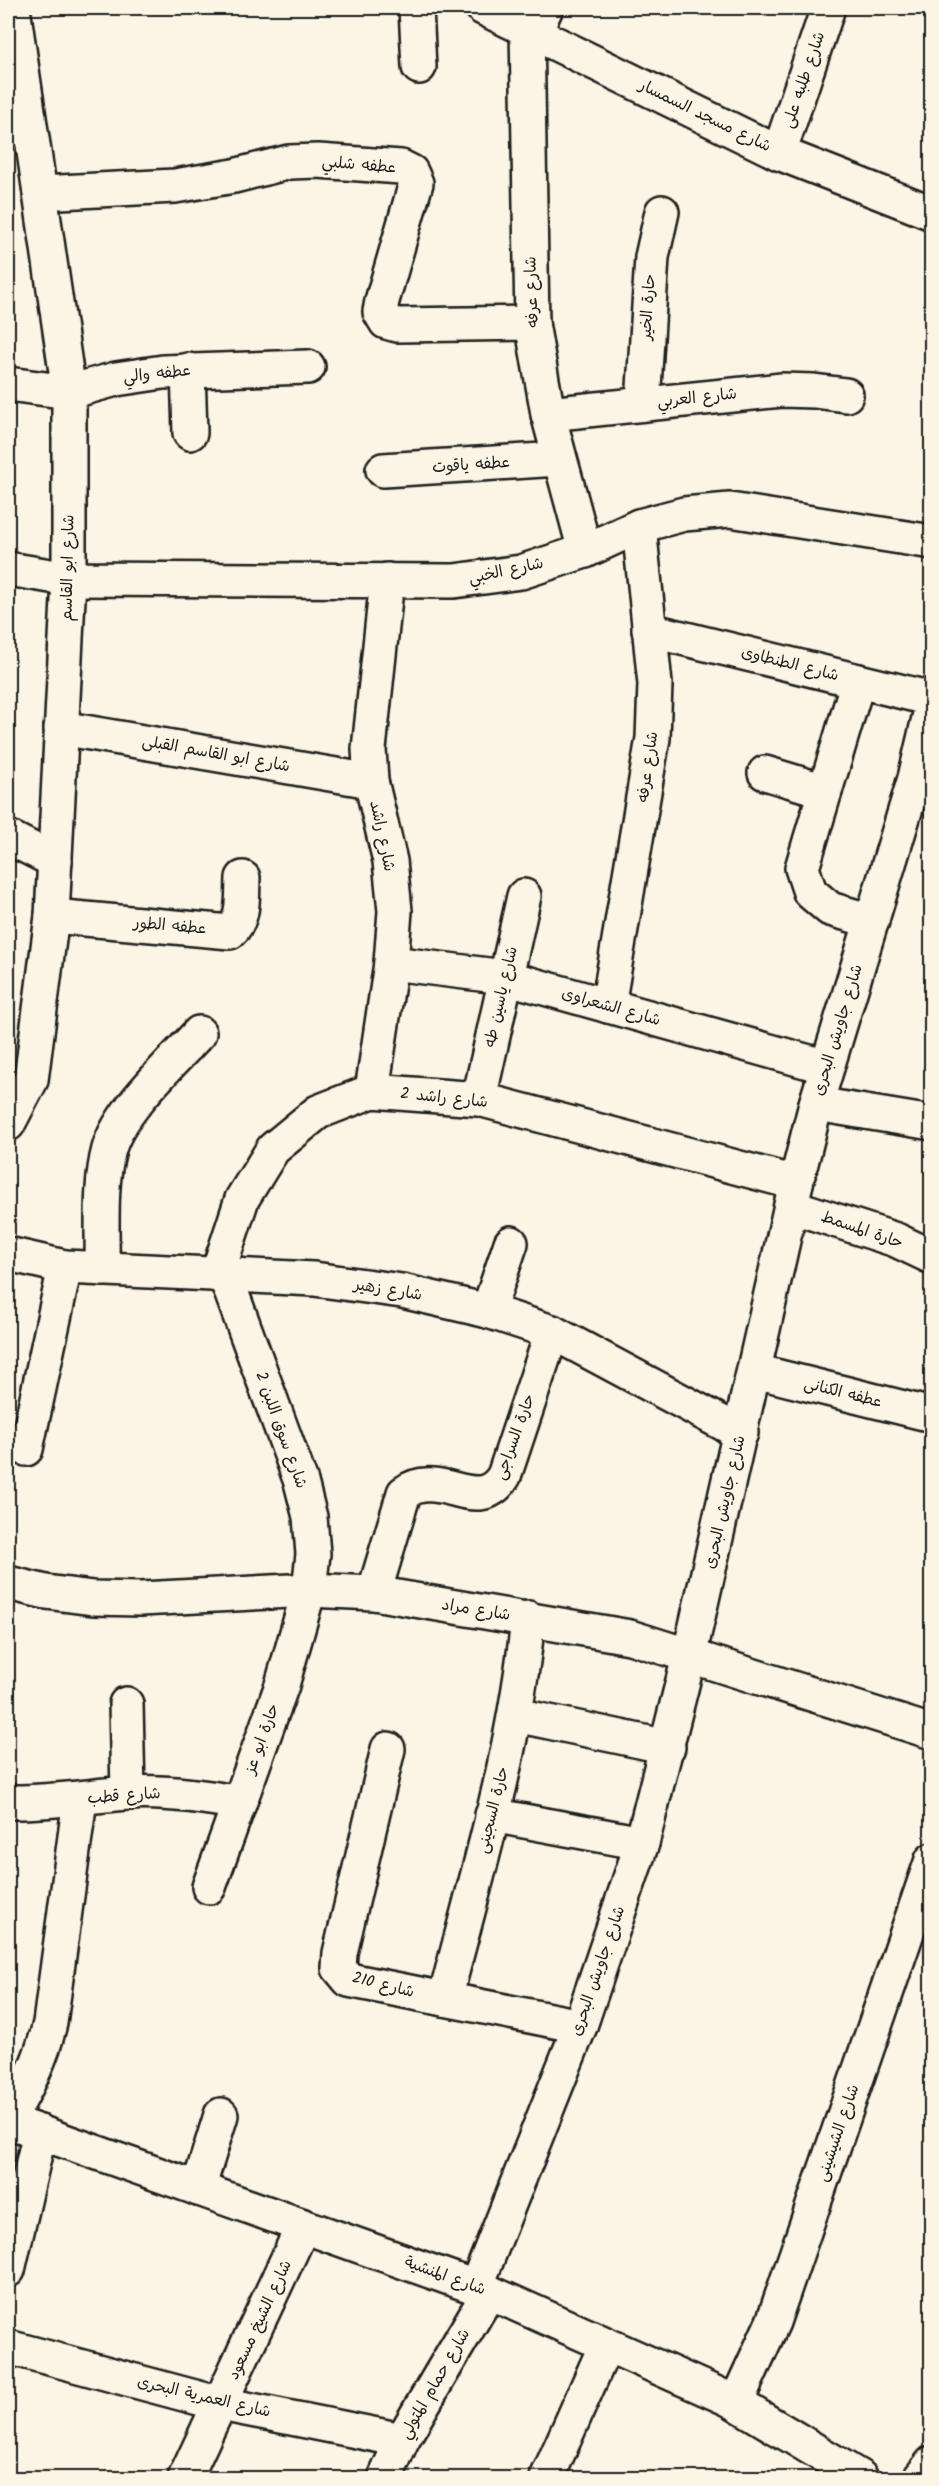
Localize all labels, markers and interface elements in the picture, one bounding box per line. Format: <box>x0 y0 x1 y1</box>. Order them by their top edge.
street label: شارع طلبه على <box>776 28 832 132</box>
street label: شارع مسجد السمسار <box>633 72 775 159</box>
street label: عطفه شلبي <box>321 149 397 182</box>
street label: شارع عرفه <box>518 256 546 328</box>
street label: حارة الخير <box>633 273 663 343</box>
street label: عطفه والي <box>122 358 192 391</box>
street label: شارع العربي <box>656 381 738 416</box>
street label: عطفه ياقوت <box>431 450 511 480</box>
street label: شارع ابو القاسم <box>55 514 81 622</box>
street label: شارع الخبي <box>466 551 546 592</box>
street label: شارع الطنطاوى <box>739 640 841 688</box>
street label: شارع ابو القاسم القبلى <box>140 729 292 779</box>
street label: شارع عرفه <box>631 730 665 804</box>
street label: شارع راشد <box>362 798 402 874</box>
street label: عطفه الطور <box>131 910 207 942</box>
street label: شارع ياسين طه <box>477 944 525 1050</box>
street label: شارع جاويش البحرى <box>806 961 870 1099</box>
street label: شارع الشعراوى <box>559 981 663 1033</box>
street label: شارع راشد 2 <box>399 1081 489 1115</box>
street label: حارة المسمط <box>818 1204 906 1256</box>
street label: شارع زهير <box>350 1272 424 1308</box>
street label: شارع سوق اللبن 2 <box>248 1368 314 1492</box>
street label: عطفه الكنانى <box>801 1371 885 1415</box>
street label: حارة السراجى <box>488 1390 542 1484</box>
street label: شارع جاويش البحرى <box>697 1433 753 1571</box>
street label: شارع مراد <box>440 1592 512 1628</box>
street label: حارة ابو عز <box>237 1700 286 1780</box>
street label: حارة السجينى <box>470 1764 516 1856</box>
street label: شارع قطب <box>87 1781 161 1811</box>
street label: شارع جاويش البحرى <box>564 1903 632 2039</box>
street label: شارع 210 <box>349 1965 417 2005</box>
street label: شارع الشيشينى <box>810 2081 866 2185</box>
street label: شارع المنشية <box>401 2250 489 2302</box>
street label: شارع الشيخ مسعود <box>221 2256 299 2384</box>
street label: شارع حمام المتولي <box>393 2324 478 2444</box>
street label: شارع العمرية البحرى <box>135 2369 273 2425</box>

